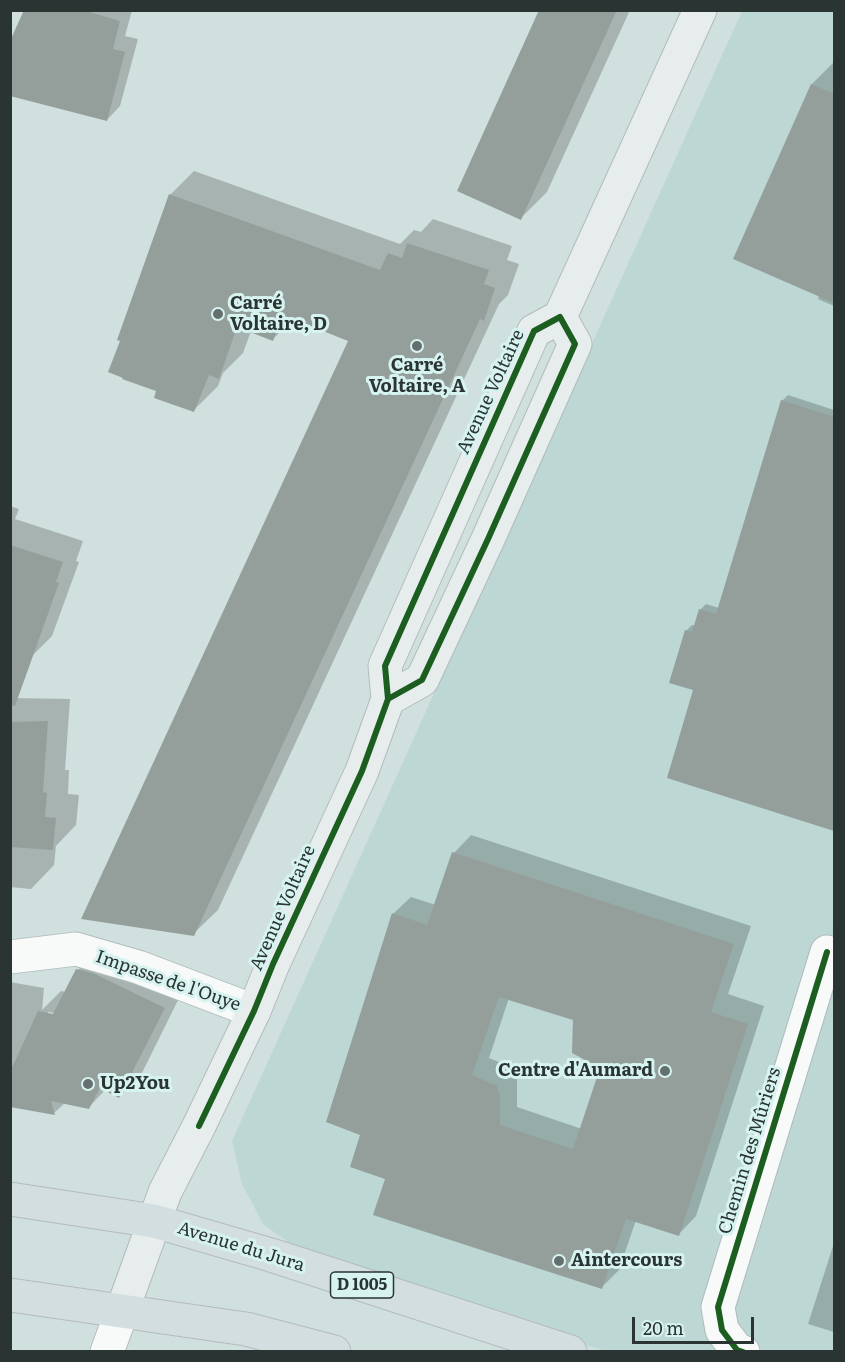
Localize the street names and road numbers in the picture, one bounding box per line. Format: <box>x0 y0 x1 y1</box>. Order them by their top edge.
street label: Avenue Voltaire <box>453 326 529 458</box>
street label: Avenue Voltaire <box>246 842 320 974</box>
street label: Impasse de l'Ouye <box>93 946 243 1016</box>
street label: Chemin des Mûriers <box>714 1065 786 1237</box>
street label: Avenue du Jura <box>175 1217 307 1277</box>
road number: D 1005 <box>330 1272 394 1298</box>

